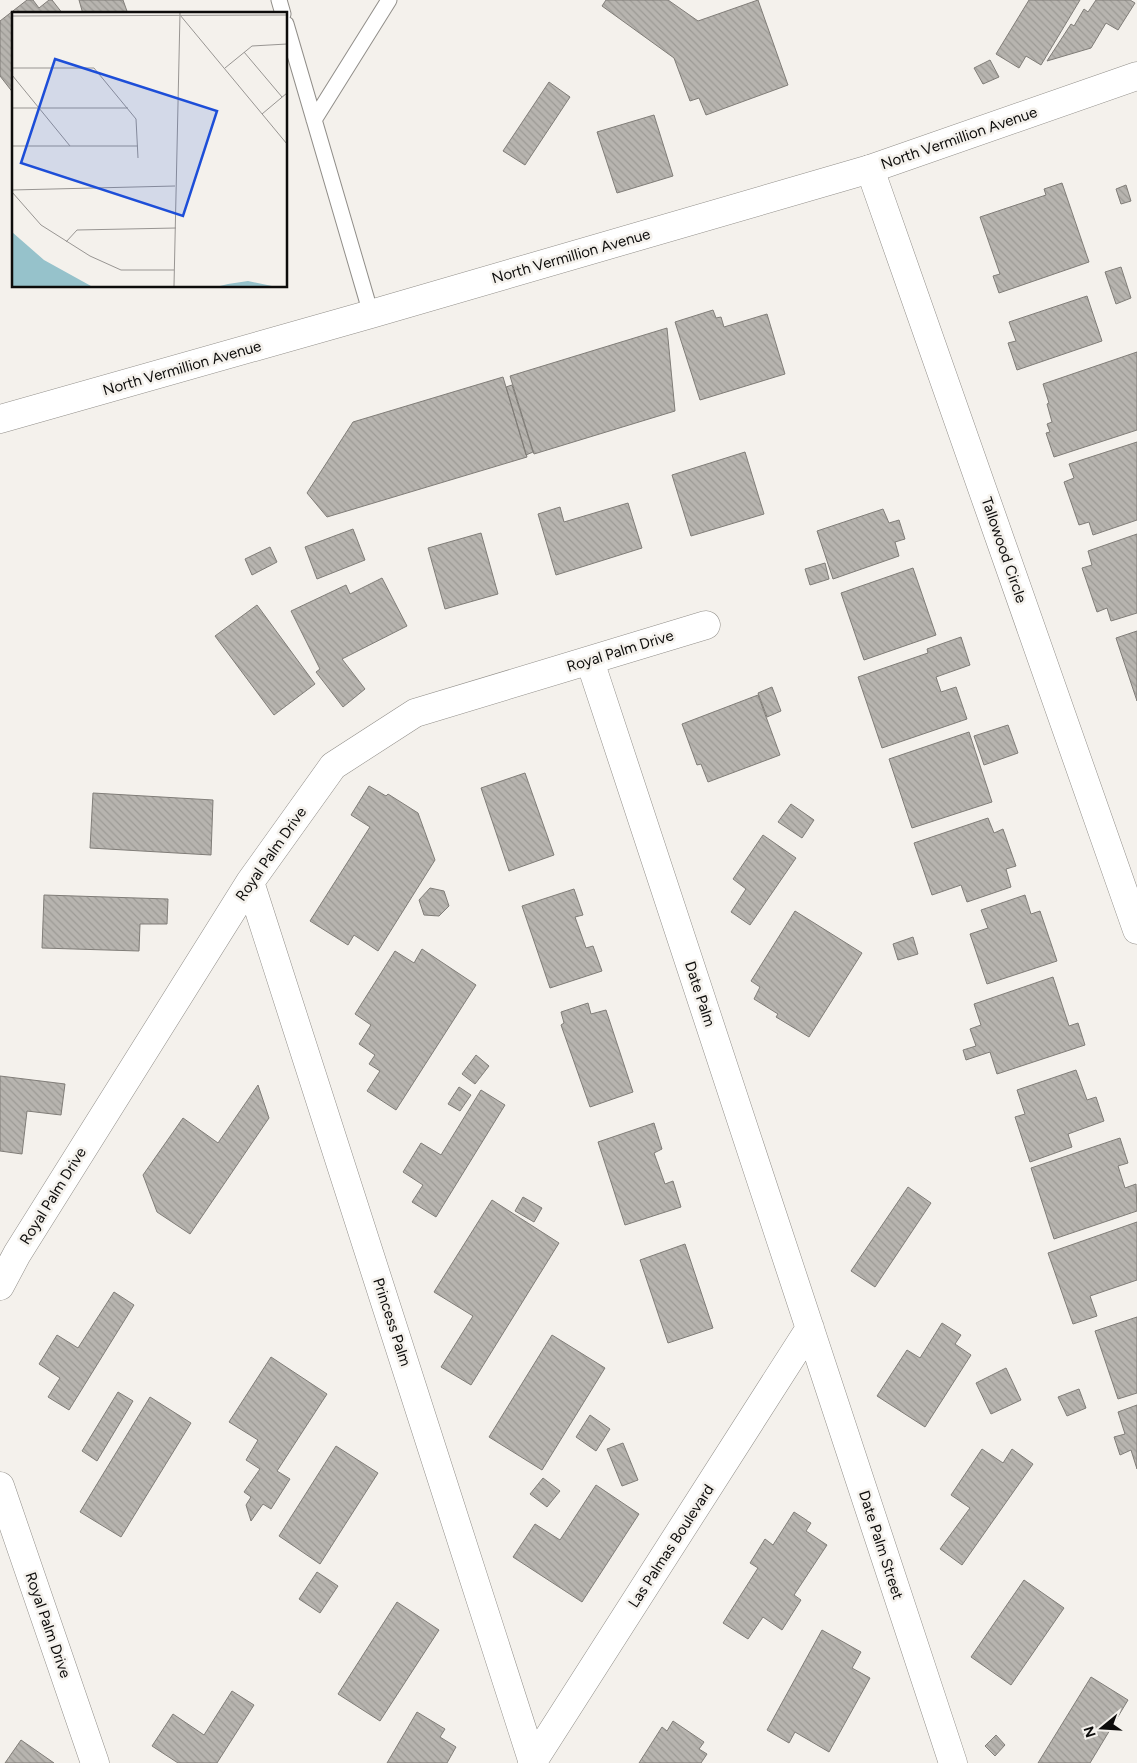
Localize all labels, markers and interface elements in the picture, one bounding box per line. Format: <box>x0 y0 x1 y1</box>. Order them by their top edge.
inset map <box>12 12 288 288</box>
street label: North Vermillion Avenue <box>879 103 1039 173</box>
street label: North Vermillion Avenue <box>490 225 652 287</box>
street label: North Vermillion Avenue <box>101 337 263 399</box>
street label: Tallowood Circle <box>977 495 1031 605</box>
street label: Royal Palm Drive <box>564 626 676 676</box>
street label: Royal Palm Drive <box>232 803 310 905</box>
street label: Date Palm <box>681 959 719 1029</box>
street label: Royal Palm Drive <box>16 1144 90 1248</box>
street label: Princess Palm <box>369 1276 415 1368</box>
street label: Las Palmas Boulevard <box>624 1481 718 1611</box>
street label: Date Palm Street <box>855 1488 907 1602</box>
street label: Royal Palm Drive <box>21 1570 75 1680</box>
north arrow <box>1077 1703 1127 1753</box>
text: N <box>1080 1724 1100 1740</box>

